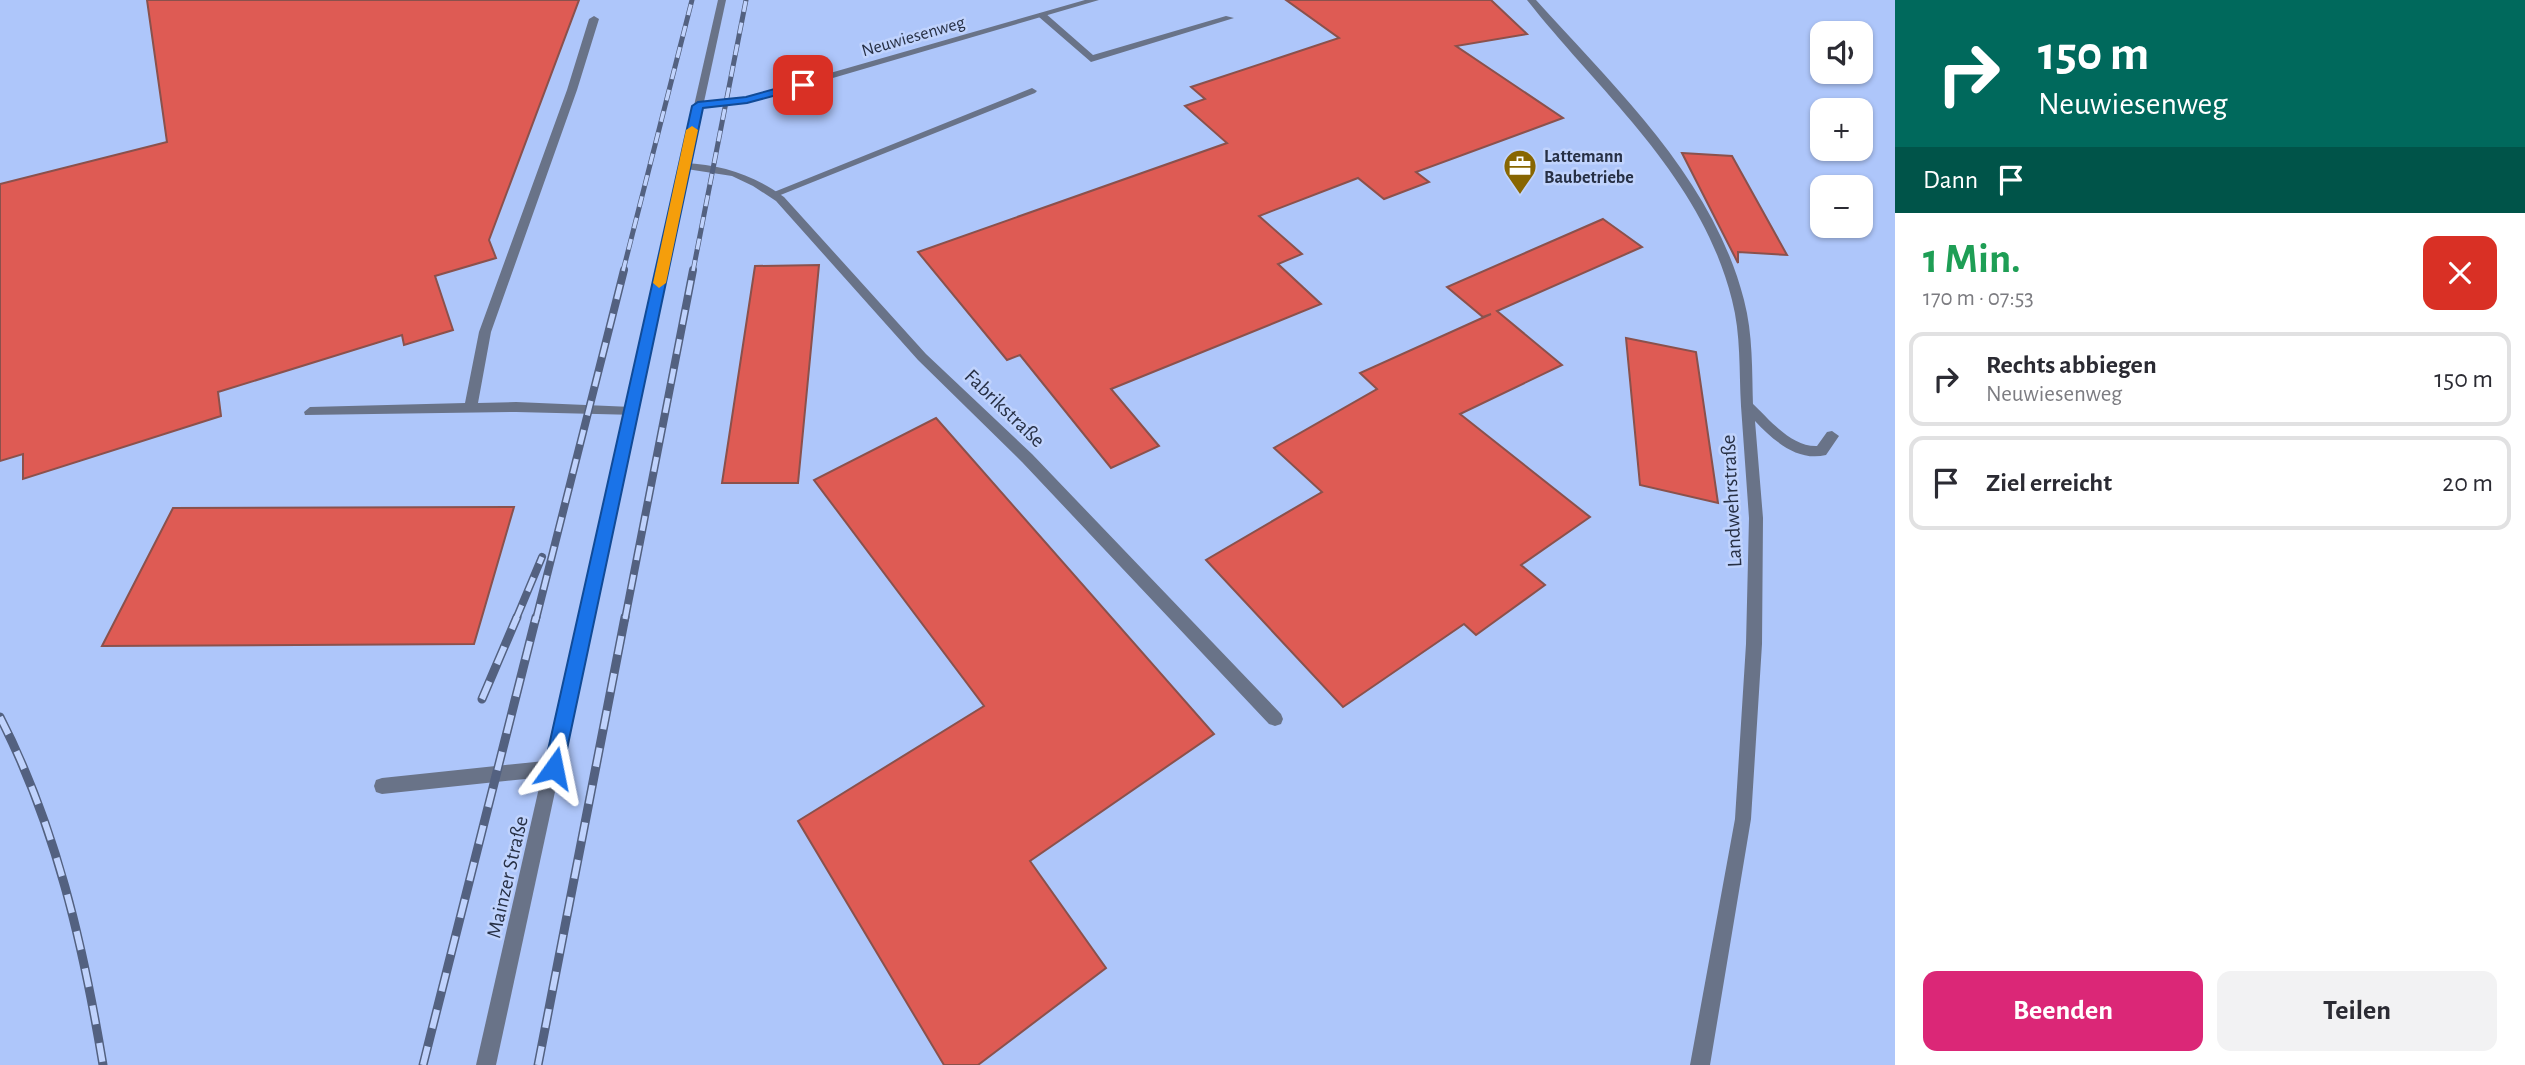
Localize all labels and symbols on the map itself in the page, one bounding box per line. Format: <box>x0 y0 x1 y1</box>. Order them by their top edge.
street label: Neuwiesenweg <box>860 14 967 60</box>
pin <box>773 55 833 115</box>
office icon: Lattemann Baubetriebe <box>1501 147 1539 196</box>
place label: Lattemann Baubetriebe <box>1544 148 1634 187</box>
street label: Fabrikstraße <box>961 365 1049 451</box>
street label: Landwehrstraße <box>1718 434 1745 568</box>
position arrow <box>517 731 591 805</box>
street label: Mainzer Straße <box>483 814 532 940</box>

